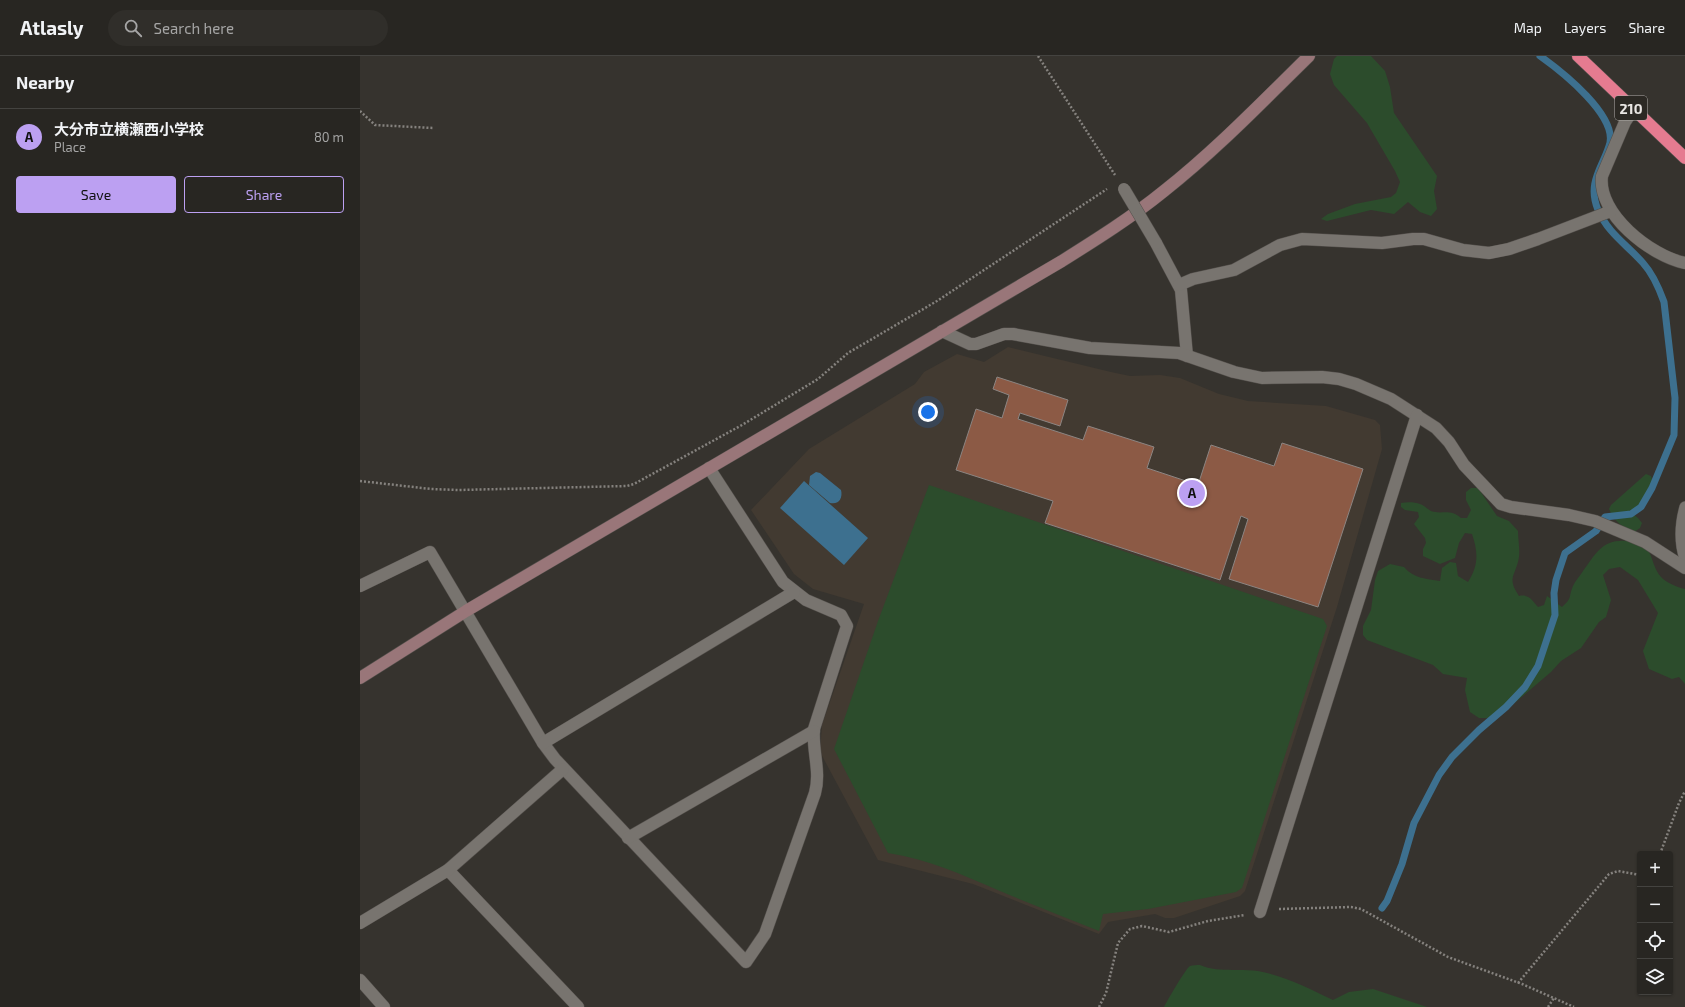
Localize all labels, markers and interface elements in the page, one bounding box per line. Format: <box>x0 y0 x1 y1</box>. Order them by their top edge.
search box <box>108 10 388 46</box>
text: Atlasly <box>20 16 84 39</box>
icon: search <box>122 17 144 39</box>
text: Search here <box>154 19 234 37</box>
text: Map <box>1514 19 1542 36</box>
text: Layers <box>1564 19 1606 36</box>
text: Share <box>1628 19 1665 36</box>
text: Nearby <box>16 72 74 92</box>
road number: 210 <box>1615 96 1647 120</box>
text: 大分市立横瀬西小学校 <box>54 120 204 138</box>
text: A <box>25 129 33 145</box>
text: 80 m <box>314 129 344 145</box>
text: Place <box>54 139 86 155</box>
button: Save <box>16 176 176 213</box>
button: Share <box>184 176 344 213</box>
your location <box>918 402 938 422</box>
pin: A <box>1179 478 1205 508</box>
map controls <box>1637 851 1673 995</box>
button: + <box>1637 851 1673 887</box>
button: − <box>1637 887 1673 923</box>
button: locate <box>1637 923 1673 959</box>
button: layers <box>1637 959 1673 995</box>

